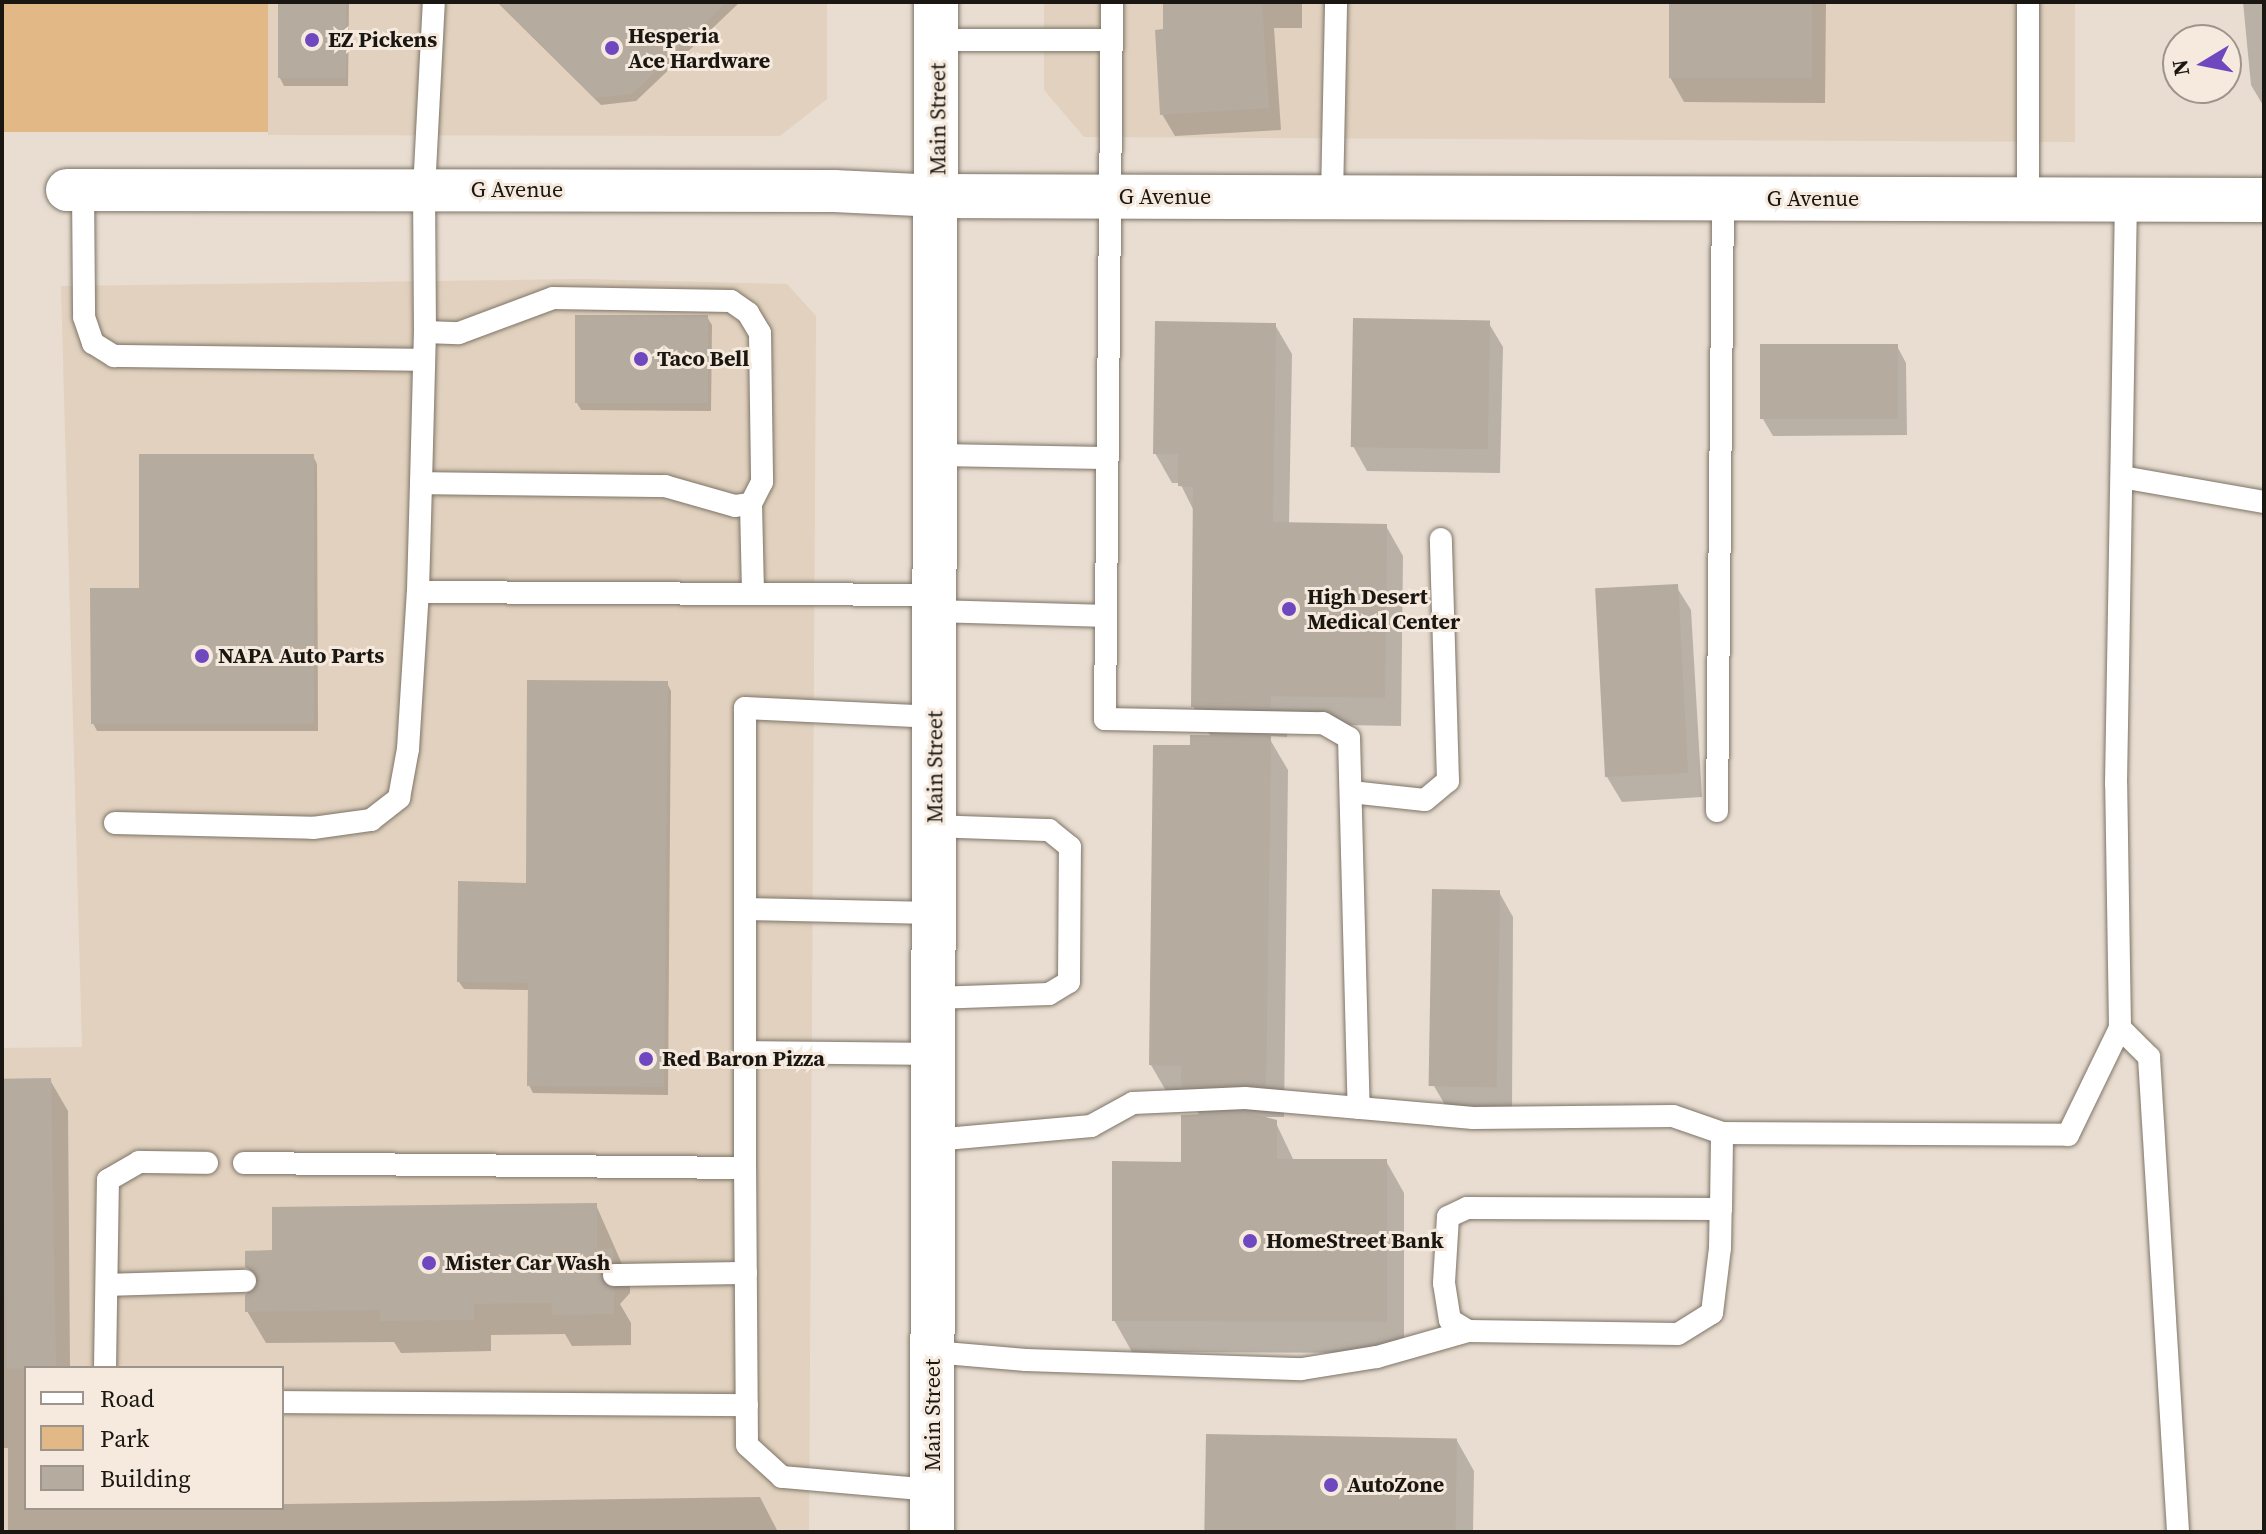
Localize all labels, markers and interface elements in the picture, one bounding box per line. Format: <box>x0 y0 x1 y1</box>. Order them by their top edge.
place label: Hesperia Ace Hardware <box>628 22 770 74</box>
north arrow <box>2162 24 2242 104</box>
place label: EZ Pickens <box>328 27 437 53</box>
marker: EZ Pickens <box>303 31 321 49</box>
marker: Hesperia Ace Hardware <box>603 39 621 57</box>
text: N <box>2164 57 2196 78</box>
street label: Main Street <box>925 63 951 175</box>
street label: G Avenue <box>471 177 563 203</box>
street label: G Avenue <box>1119 184 1211 210</box>
street label: G Avenue <box>1767 186 1859 212</box>
place label: Taco Bell <box>657 346 749 372</box>
marker: Taco Bell <box>632 350 650 368</box>
place label: High Desert Medical Center <box>1307 583 1460 634</box>
marker: High Desert Medical Center <box>1278 598 1300 620</box>
place label: NAPA Auto Parts <box>218 643 384 669</box>
marker: NAPA Auto Parts <box>193 647 211 665</box>
street label: Main Street <box>922 711 948 823</box>
place label: Red Baron Pizza <box>662 1046 825 1072</box>
marker: Red Baron Pizza <box>637 1050 655 1068</box>
place label: HomeStreet Bank <box>1266 1228 1444 1254</box>
marker: HomeStreet Bank <box>1241 1232 1259 1250</box>
place label: Mister Car Wash <box>445 1250 611 1276</box>
marker: Mister Car Wash <box>420 1254 438 1272</box>
street label: Main Street <box>920 1359 946 1471</box>
legend <box>24 1366 284 1510</box>
text: Road <box>100 1382 154 1415</box>
text: Park <box>100 1422 149 1455</box>
text: Building <box>100 1462 191 1495</box>
place label: AutoZone <box>1347 1472 1444 1498</box>
marker: AutoZone <box>1322 1476 1340 1494</box>

